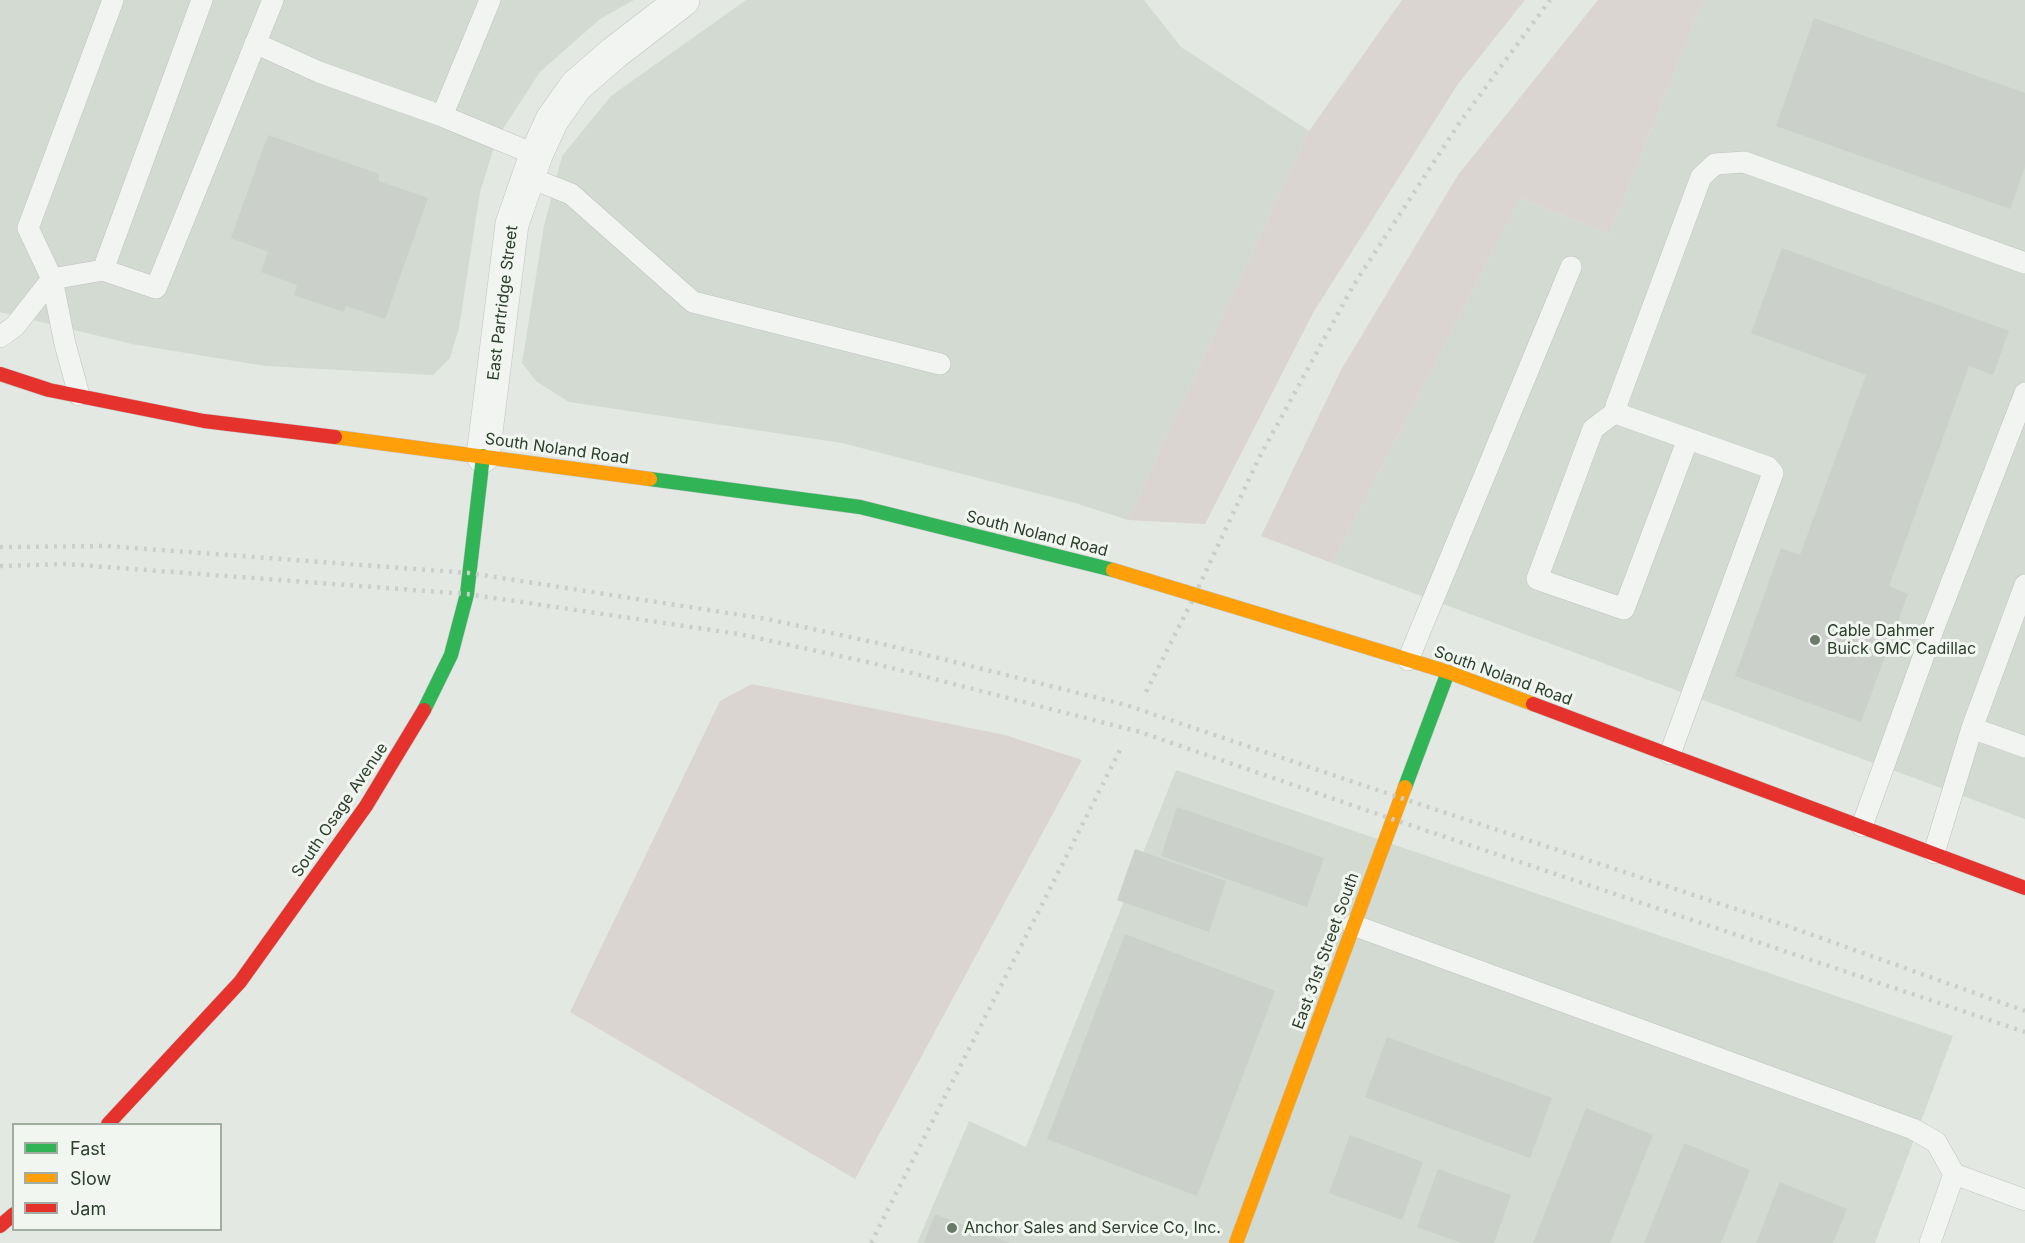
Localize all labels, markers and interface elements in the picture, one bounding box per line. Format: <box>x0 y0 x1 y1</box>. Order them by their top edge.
street label: East Partridge Street <box>484 224 522 382</box>
street label: South Noland Road <box>484 429 630 469</box>
street label: South Noland Road <box>964 507 1110 561</box>
place label: Cable Dahmer Buick GMC Cadillac <box>1827 621 1976 659</box>
marker: Cable Dahmer Buick GMC Cadillac <box>1808 633 1822 647</box>
street label: South Noland Road <box>1431 642 1575 710</box>
street label: South Osage Avenue <box>288 739 392 881</box>
street label: East 31st Street South <box>1289 870 1363 1032</box>
legend <box>12 1123 222 1231</box>
text: Fast <box>70 1138 106 1159</box>
text: Slow <box>70 1168 111 1189</box>
text: Jam <box>70 1198 106 1219</box>
place label: Anchor Sales and Service Co, Inc. <box>964 1218 1221 1238</box>
marker: Anchor Sales and Service Co, Inc. <box>945 1221 959 1235</box>

